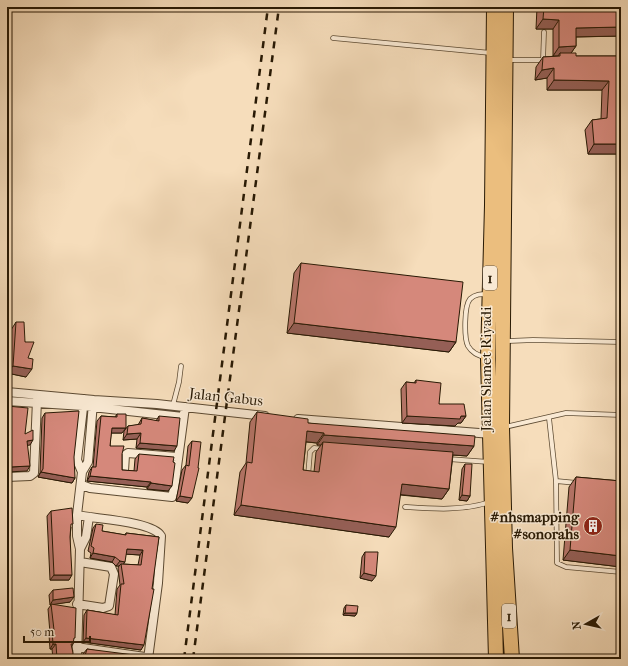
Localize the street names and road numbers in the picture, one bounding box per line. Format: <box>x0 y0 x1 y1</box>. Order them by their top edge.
road number: 1 <box>483 266 497 290</box>
street label: Jalan Slamet Riyadi <box>477 306 495 432</box>
street label: Jalan Gabus <box>187 384 264 410</box>
road number: 1 <box>502 604 516 628</box>

